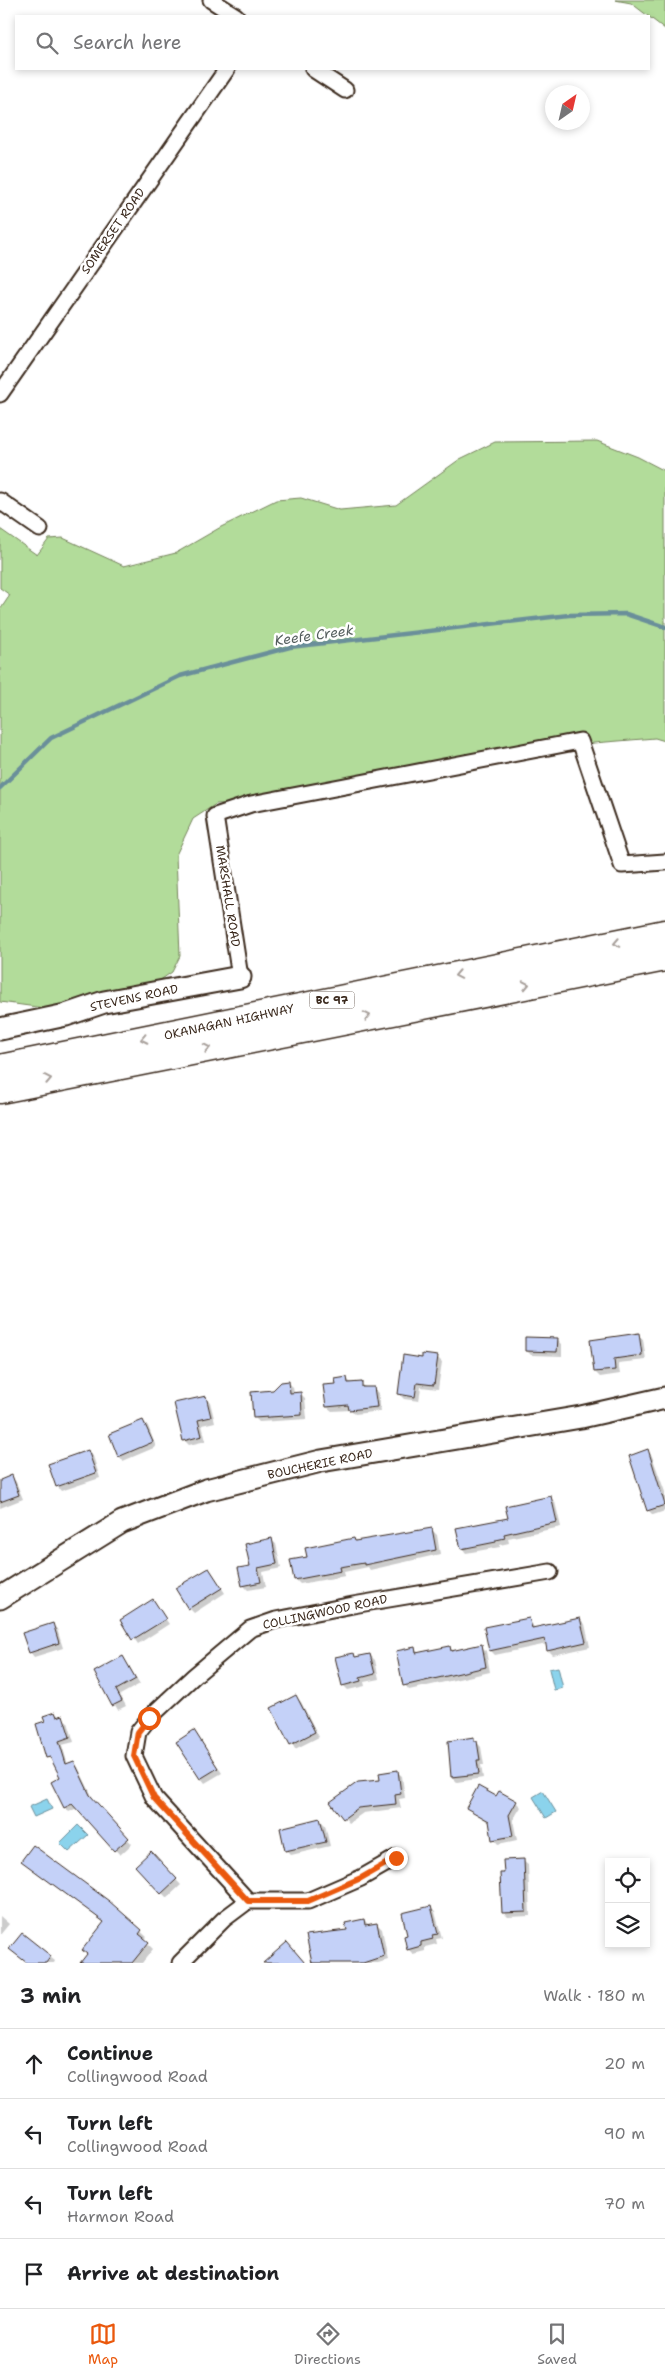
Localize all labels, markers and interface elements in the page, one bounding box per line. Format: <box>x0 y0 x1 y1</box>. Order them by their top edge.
search box <box>15 15 650 70</box>
icon: search <box>33 29 61 57</box>
text: Search here <box>73 30 182 55</box>
north arrow <box>545 85 590 130</box>
street label: SOMERSET ROAD <box>77 185 149 277</box>
water label: Keefe Creek <box>273 621 355 649</box>
street label: MARSHALL ROAD <box>212 844 244 948</box>
one-way arrow <box>613 938 622 948</box>
one-way arrow <box>453 969 462 979</box>
one-way arrow <box>522 980 530 990</box>
street label: STEVENS ROAD <box>89 981 180 1015</box>
road number: BC 97 <box>310 992 354 1008</box>
street label: OKANAGAN HIGHWAY <box>162 1000 296 1044</box>
one-way arrow <box>362 1011 371 1022</box>
one-way arrow <box>140 1033 149 1044</box>
one-way arrow <box>203 1043 212 1053</box>
one-way arrow <box>43 1075 52 1085</box>
street label: BOUCHERIE ROAD <box>266 1445 374 1483</box>
street label: COLLINGWOOD ROAD <box>261 1591 389 1633</box>
route start <box>138 1707 161 1730</box>
route end <box>385 1847 408 1870</box>
map controls <box>605 1858 650 1948</box>
button: locate <box>605 1858 650 1903</box>
button: layers <box>605 1903 650 1948</box>
text: 3 min <box>20 1982 81 2010</box>
text: Walk · 180 m <box>543 1985 645 2006</box>
text: Continue <box>67 2041 153 2066</box>
icon: ahead <box>20 2050 48 2078</box>
text: 20 m <box>604 2053 645 2074</box>
text: Collingwood Road <box>67 2066 208 2087</box>
text: Turn left <box>67 2111 153 2136</box>
icon: left <box>20 2120 48 2148</box>
text: 90 m <box>604 2123 645 2144</box>
text: Collingwood Road <box>67 2136 208 2157</box>
text: Turn left <box>67 2181 153 2206</box>
icon: left <box>20 2190 48 2218</box>
text: 70 m <box>604 2193 645 2214</box>
text: Harmon Road <box>67 2206 174 2227</box>
icon: arrive <box>20 2260 48 2288</box>
text: Arrive at destination <box>67 2261 279 2286</box>
tab: Map <box>88 2320 118 2368</box>
tab: Directions <box>294 2320 361 2368</box>
tab: Saved <box>537 2320 577 2368</box>

